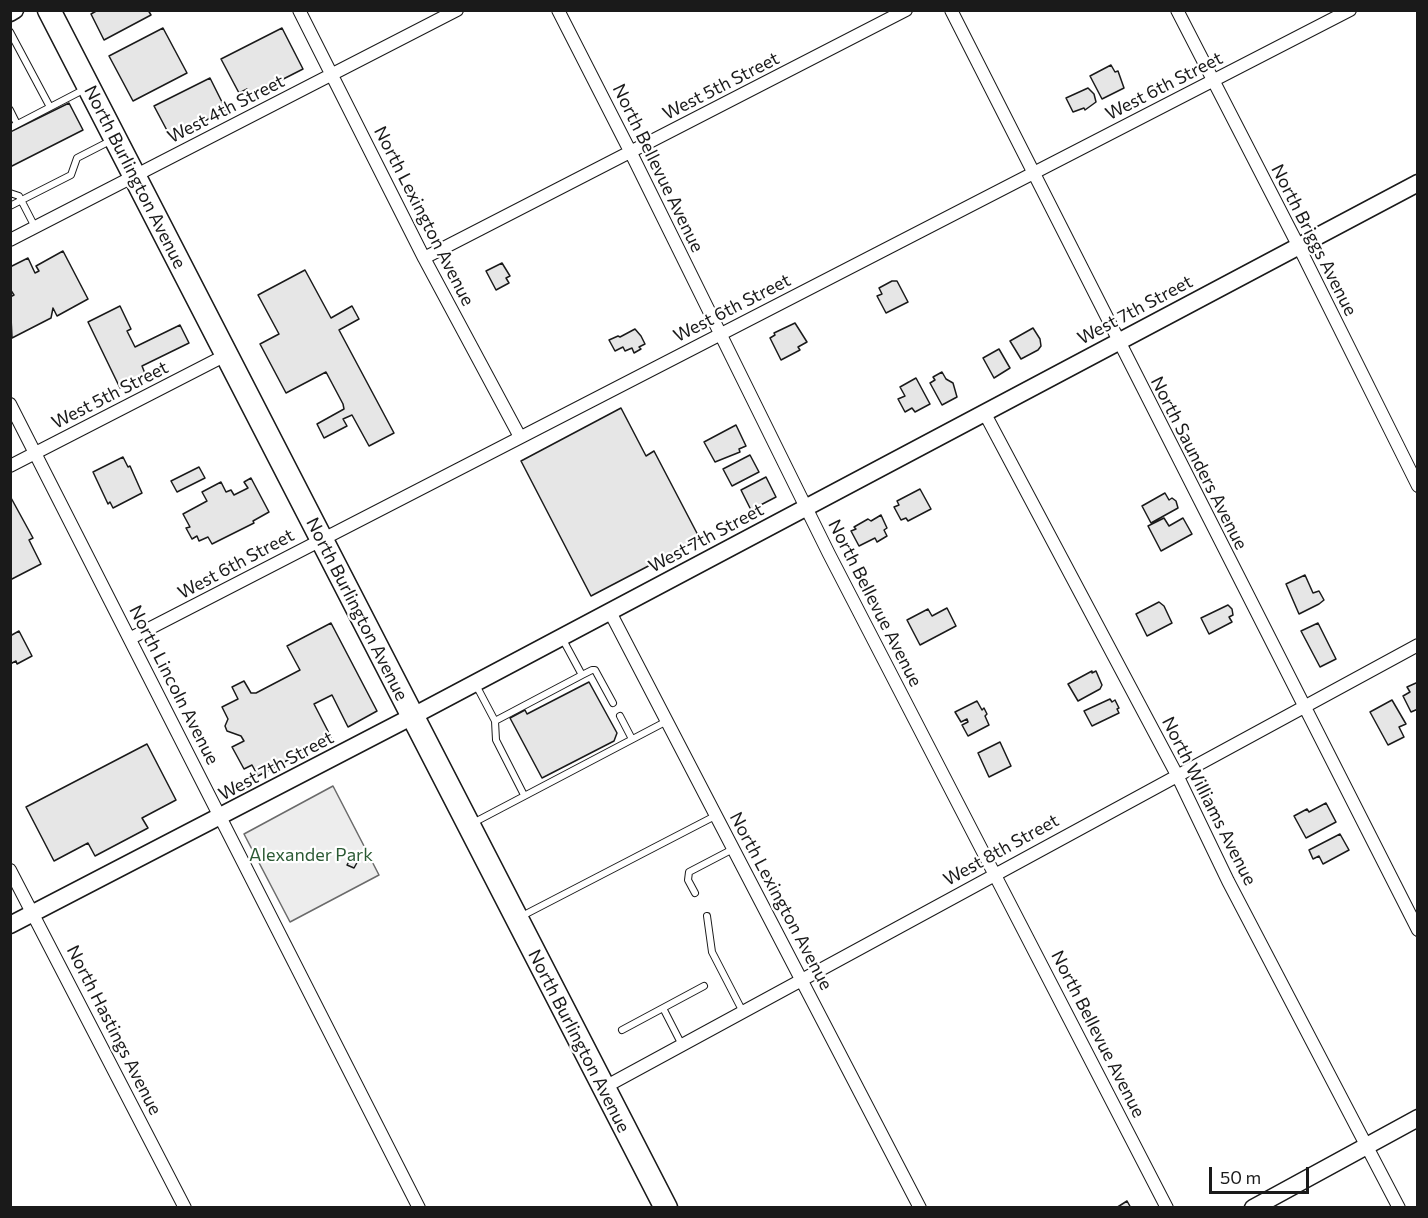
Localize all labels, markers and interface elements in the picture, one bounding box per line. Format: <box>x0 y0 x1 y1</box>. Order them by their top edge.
street label: West 5th Street <box>659 47 783 125</box>
street label: West 6th Street <box>1102 47 1226 125</box>
street label: West 4th Street <box>164 70 288 148</box>
street label: North Bellevue Avenue <box>608 80 708 256</box>
street label: North Burlington Avenue <box>79 82 191 272</box>
street label: North Lexington Avenue <box>369 123 479 309</box>
street label: North Briggs Avenue <box>1266 161 1362 319</box>
street label: West 6th Street <box>670 269 794 347</box>
street label: West 7th Street <box>1074 271 1196 349</box>
street label: West 5th Street <box>48 356 172 434</box>
street label: North Saunders Avenue <box>1146 373 1252 553</box>
street label: West 7th Street <box>645 499 767 577</box>
street label: North Burlington Avenue <box>301 514 413 704</box>
street label: North Bellevue Avenue <box>824 516 926 690</box>
street label: West 6th Street <box>174 524 298 604</box>
street label: North Lincoln Avenue <box>124 602 224 768</box>
street label: North Williams Avenue <box>1157 713 1261 889</box>
street label: West 7th Street <box>215 727 337 805</box>
street label: North Lexington Avenue <box>725 808 837 994</box>
street label: West 8th Street <box>940 809 1062 891</box>
park label: Alexander Park <box>249 844 373 866</box>
street label: North Hastings Avenue <box>62 942 166 1118</box>
street label: North Burlington Avenue <box>523 946 635 1136</box>
street label: North Bellevue Avenue <box>1047 947 1149 1121</box>
scale bar <box>1212 1155 1312 1193</box>
text: 50 m <box>1220 1166 1261 1188</box>

